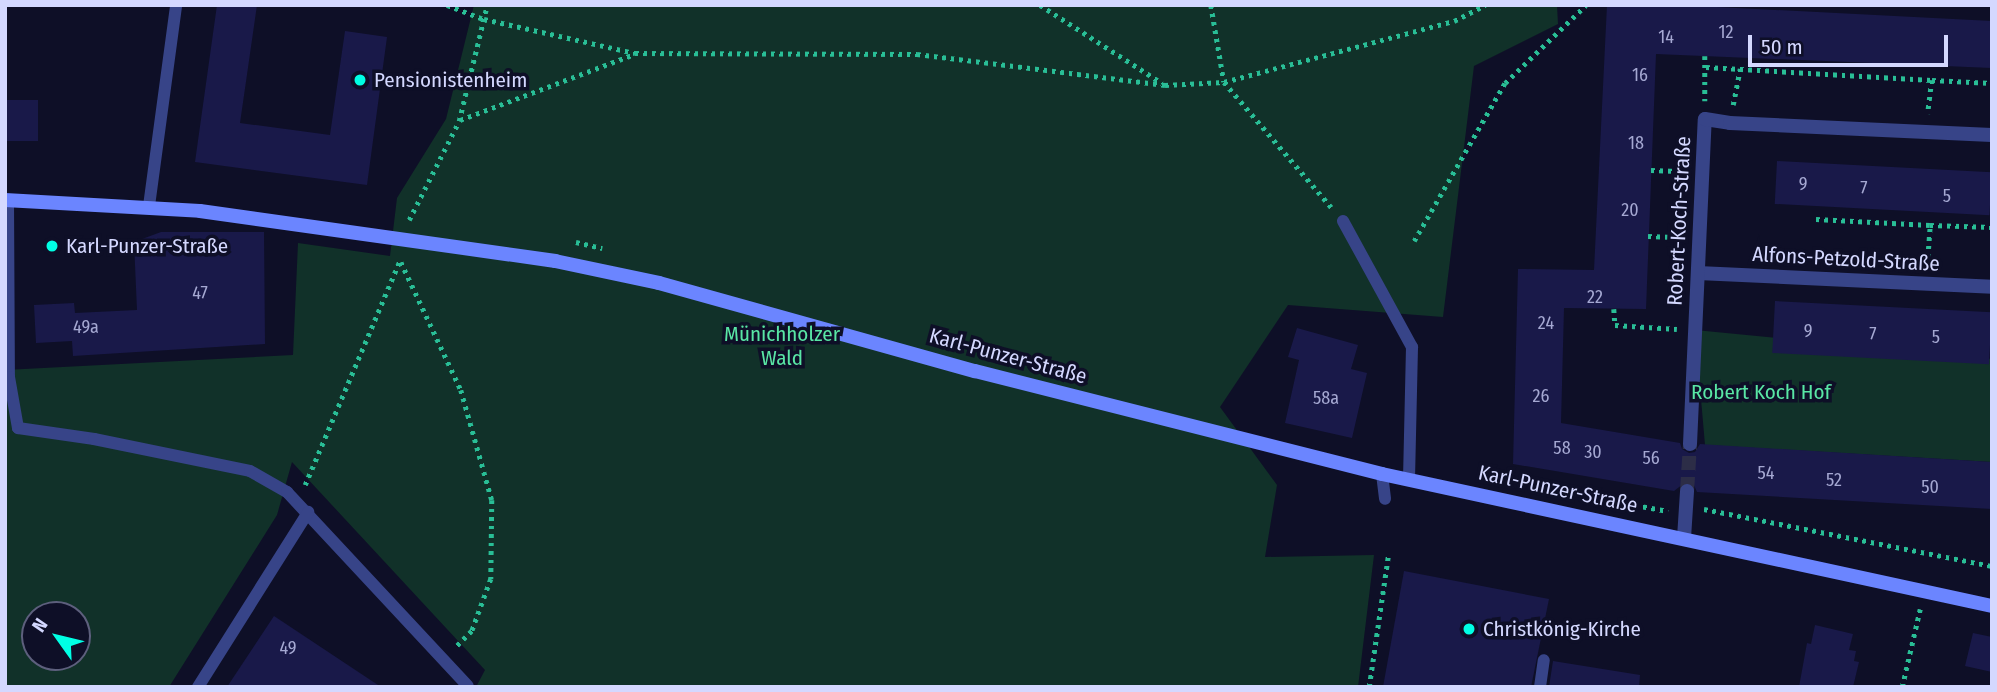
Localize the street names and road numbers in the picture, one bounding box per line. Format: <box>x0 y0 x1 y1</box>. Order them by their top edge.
street label: Robert-Koch-Straße <box>1662 136 1696 306</box>
street label: Alfons-Petzold-Straße <box>1752 242 1940 276</box>
street label: Karl-Punzer-Straße <box>926 323 1090 389</box>
street label: Karl-Punzer-Straße <box>1476 460 1640 518</box>

